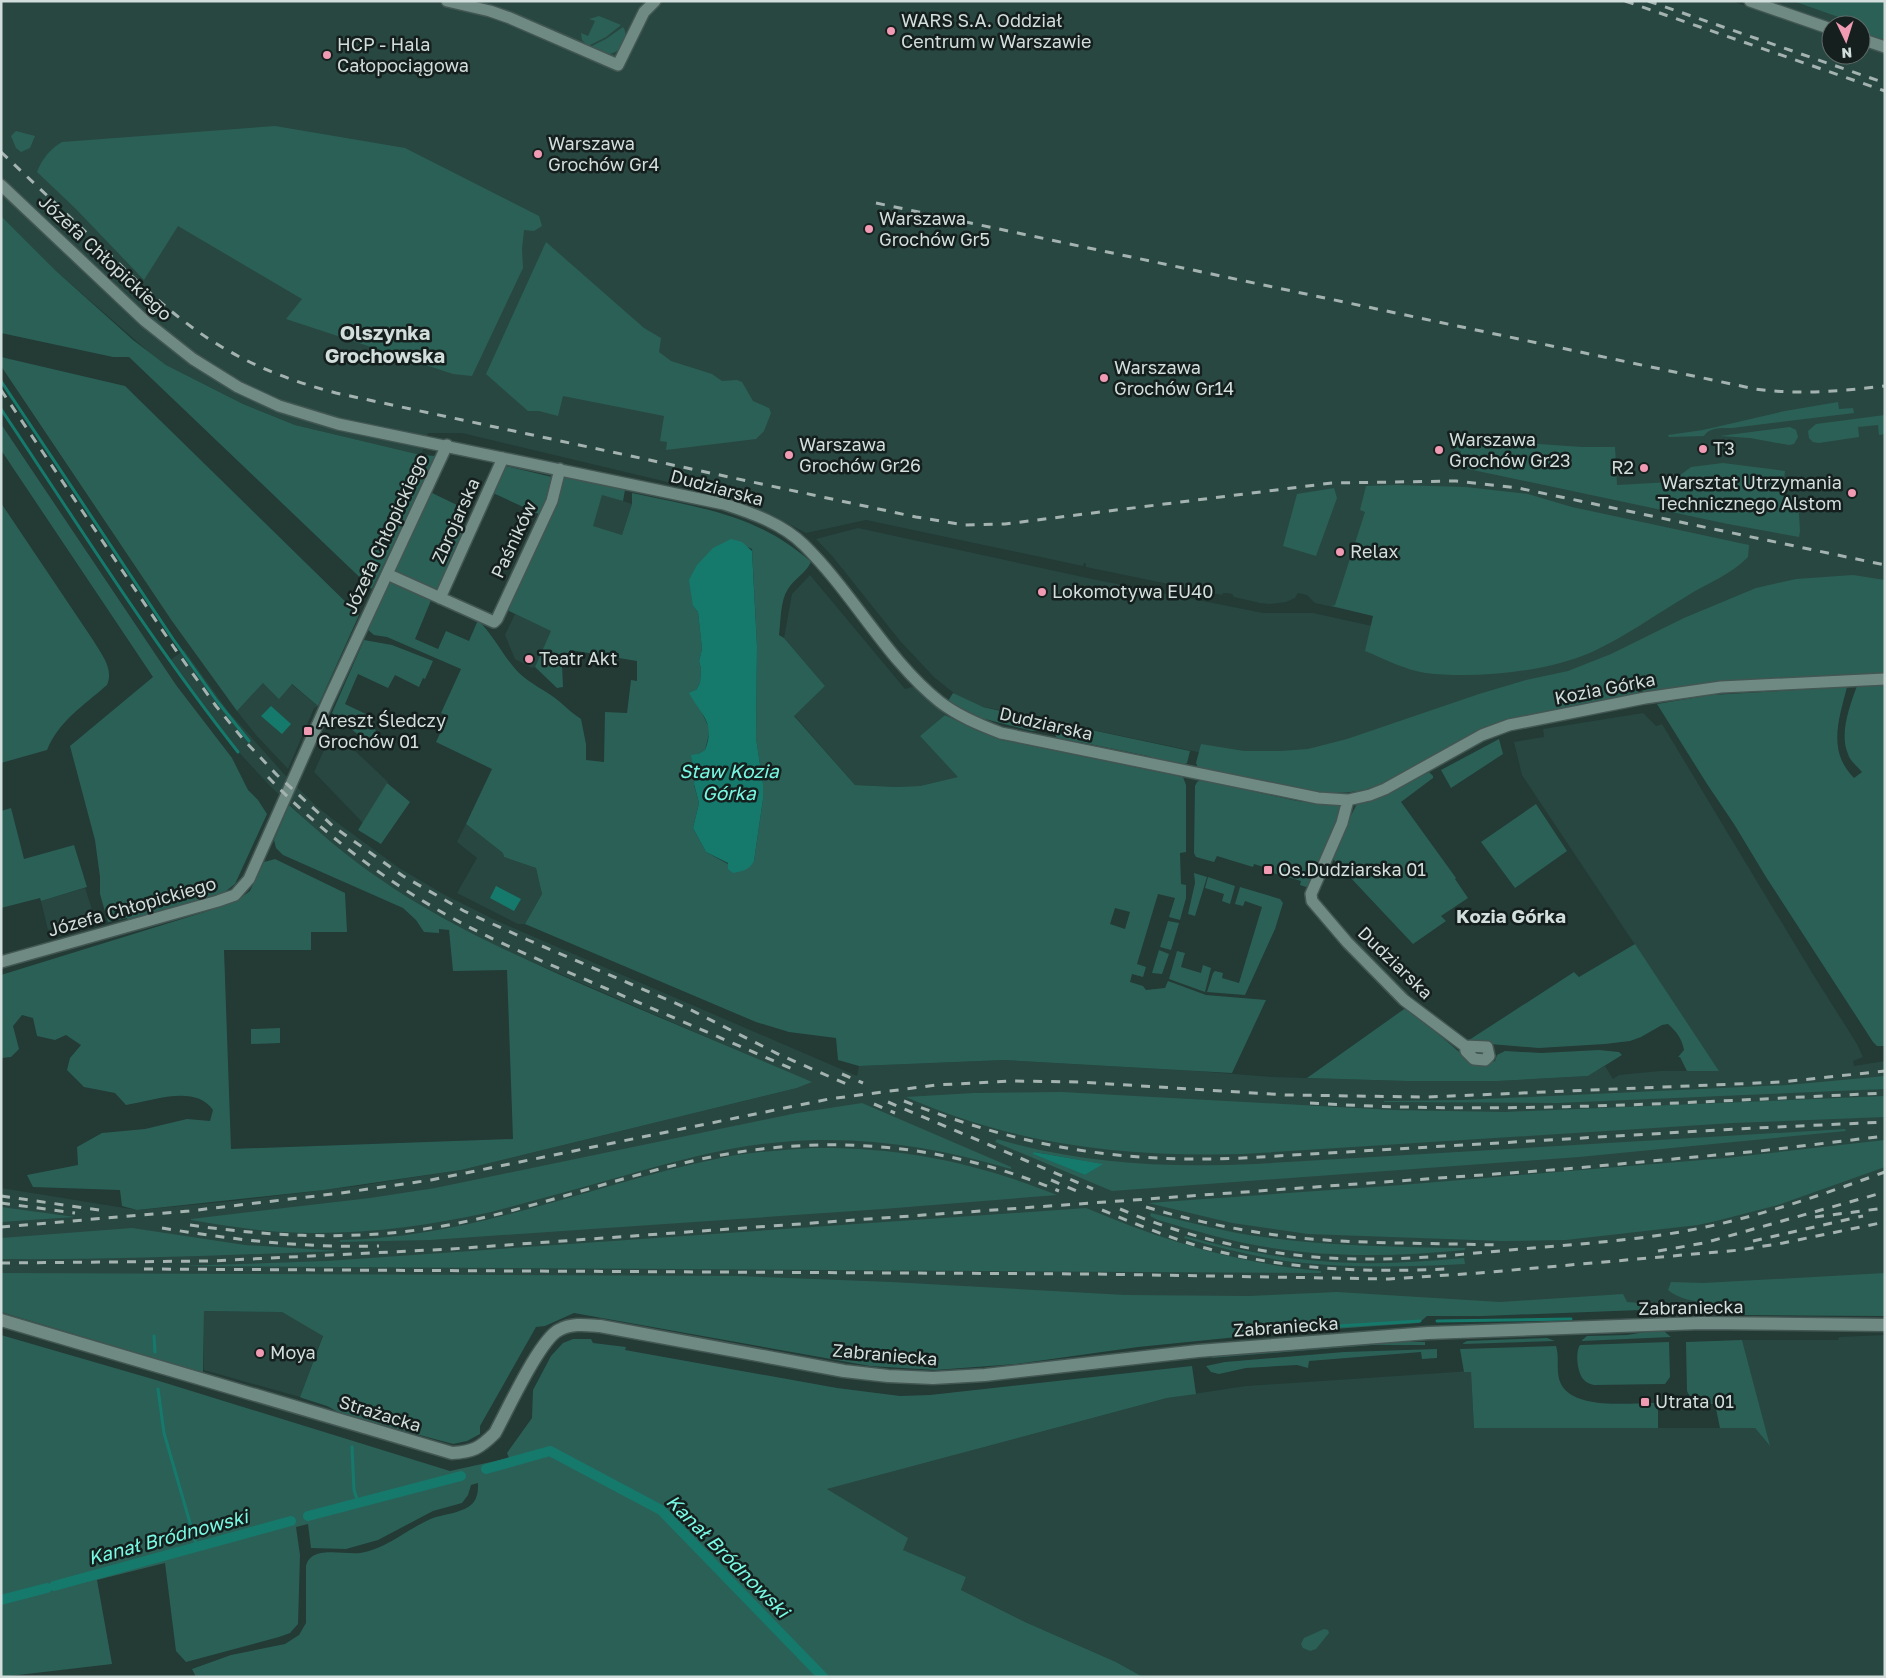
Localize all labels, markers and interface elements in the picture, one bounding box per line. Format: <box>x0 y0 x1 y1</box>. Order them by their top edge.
place label: WARS S.A. Oddział Centrum w Warszawie <box>901 9 1092 52</box>
north arrow <box>1821 15 1871 65</box>
marker: WARS S.A. Oddział Centrum w Warszawie <box>885 25 897 37</box>
place label: HCP - Hala Całopociągowa <box>337 33 469 76</box>
text: N <box>1841 45 1853 62</box>
marker: HCP - Hala Całopociągowa <box>321 49 333 61</box>
place label: Warszawa Grochów Gr4 <box>548 132 660 175</box>
marker: Warszawa Grochów Gr4 <box>532 148 544 160</box>
street label: Józefa Chłopickiego <box>34 190 177 325</box>
place label: Warszawa Grochów Gr5 <box>879 207 990 250</box>
marker: Warszawa Grochów Gr5 <box>863 223 875 235</box>
district label: Olszynka Grochowska <box>325 320 445 367</box>
place label: Warszawa Grochów Gr14 <box>1114 356 1234 399</box>
marker: Warszawa Grochów Gr14 <box>1098 372 1110 384</box>
place label: Warszawa Grochów Gr23 <box>1449 428 1571 471</box>
place label: Warszawa Grochów Gr26 <box>799 433 921 476</box>
place label: T3 <box>1713 437 1735 459</box>
marker: T3 <box>1697 443 1709 455</box>
marker: Warszawa Grochów Gr23 <box>1433 444 1445 456</box>
marker: Warszawa Grochów Gr26 <box>783 449 795 461</box>
street label: Józefa Chłopickiego <box>338 450 432 617</box>
place label: R2 <box>1611 456 1634 478</box>
marker: R2 <box>1638 462 1650 474</box>
street label: Dudziarska <box>668 464 766 510</box>
place label: Warsztat Utrzymania Technicznego Alstom <box>1657 471 1842 514</box>
street label: Zbrojarska <box>426 474 484 567</box>
marker: Warsztat Utrzymania Technicznego Alstom <box>1846 487 1858 499</box>
street label: Paśników <box>486 497 541 581</box>
place label: Relax <box>1350 540 1398 562</box>
marker: Relax <box>1334 546 1346 558</box>
place label: Lokomotywa EU40 <box>1052 580 1213 602</box>
marker: Lokomotywa EU40 <box>1036 586 1048 598</box>
place label: Teatr Akt <box>539 647 617 669</box>
marker: Teatr Akt <box>523 653 535 665</box>
street label: Kozia Górka <box>1553 667 1657 709</box>
street label: Dudziarska <box>997 702 1095 744</box>
place label: Areszt Śledczy Grochów 01 <box>318 709 446 752</box>
marker: Areszt Śledczy Grochów 01 <box>302 725 314 737</box>
water label: Staw Kozia Górka <box>679 759 780 804</box>
place label: Os.Dudziarska 01 <box>1278 858 1426 880</box>
marker: Os.Dudziarska 01 <box>1262 864 1274 876</box>
street label: Józefa Chłopickiego <box>45 871 218 941</box>
district label: Kozia Górka <box>1456 904 1566 927</box>
street label: Dudziarska <box>1354 921 1438 1003</box>
street label: Zabraniecka <box>1638 1295 1744 1319</box>
street label: Zabraniecka <box>1233 1311 1339 1341</box>
street label: Zabraniecka <box>832 1338 939 1370</box>
place label: Moya <box>270 1341 316 1363</box>
marker: Moya <box>254 1347 266 1359</box>
street label: Strażacka <box>337 1390 424 1436</box>
place label: Utrata 01 <box>1655 1390 1734 1412</box>
marker: Utrata 01 <box>1639 1396 1651 1408</box>
water label: Kanał Bródnowski <box>662 1489 796 1623</box>
water label: Kanał Bródnowski <box>85 1504 252 1569</box>

